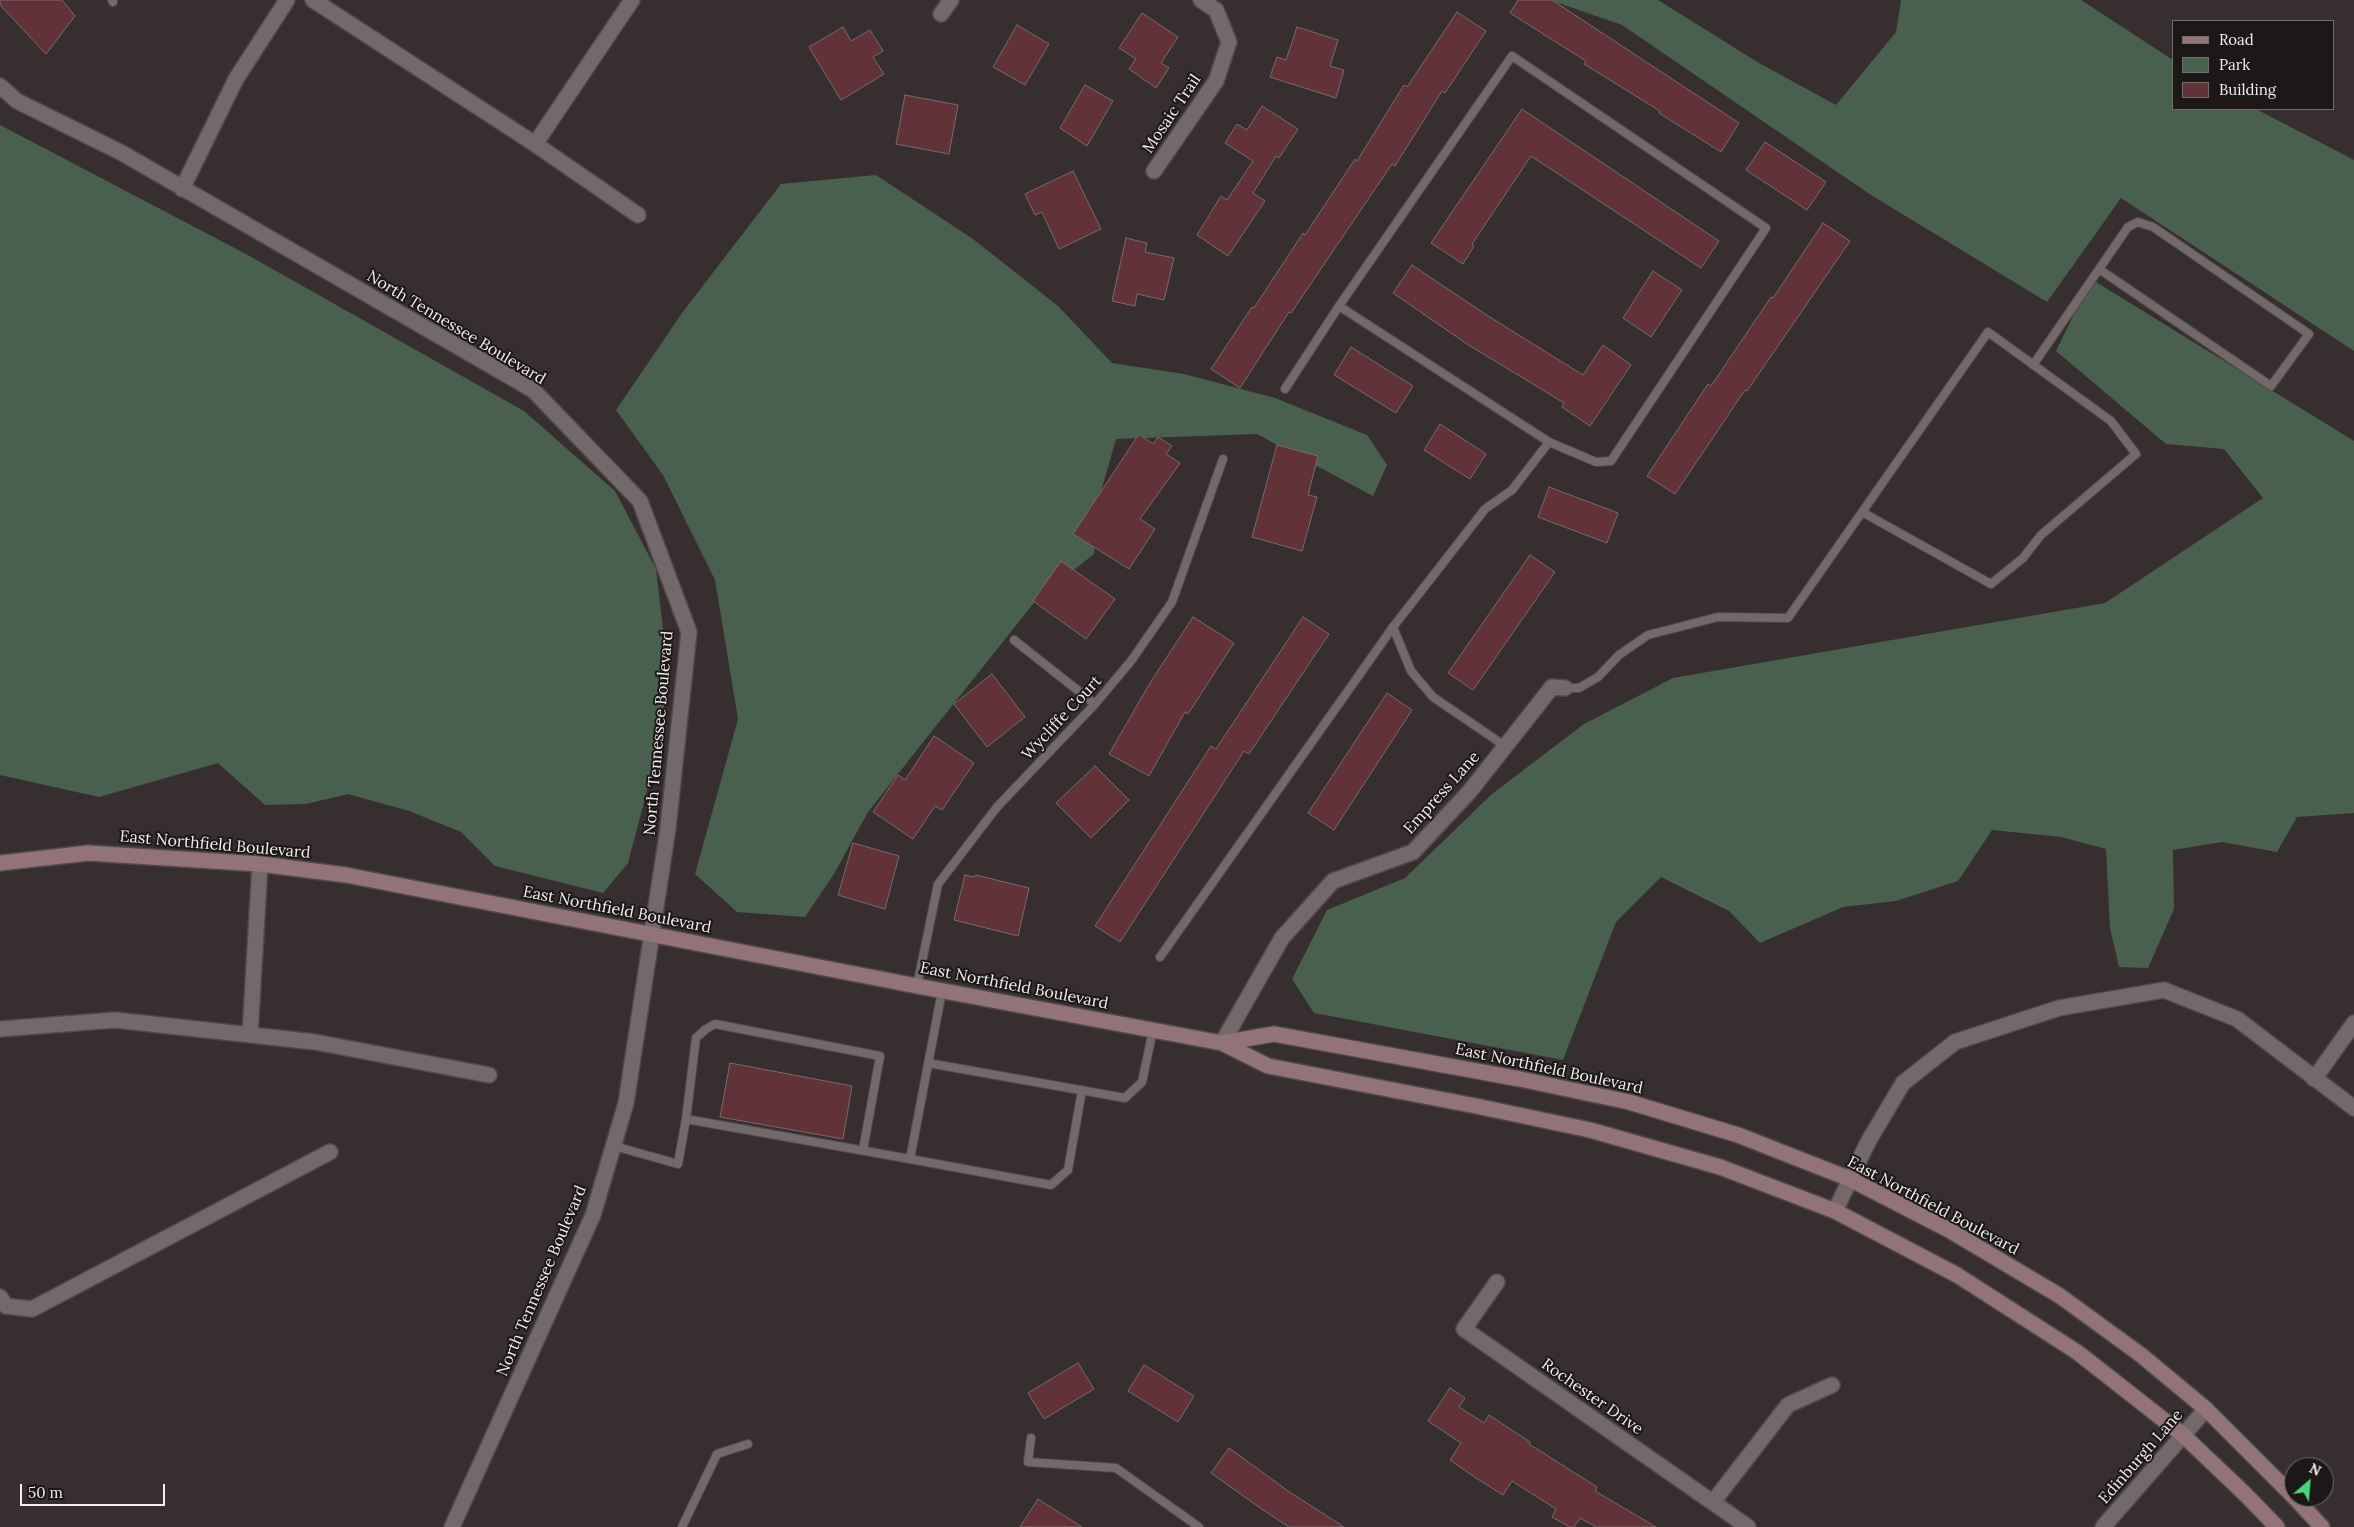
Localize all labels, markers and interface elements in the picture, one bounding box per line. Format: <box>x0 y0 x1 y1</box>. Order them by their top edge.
legend <box>2172 20 2334 110</box>
text: Road <box>2219 30 2254 49</box>
text: Park <box>2219 55 2250 74</box>
street label: Mosaic Trail <box>1139 71 1205 157</box>
text: Building <box>2219 80 2276 99</box>
street label: North Tennessee Boulevard <box>363 267 549 389</box>
street label: North Tennessee Boulevard <box>640 630 678 836</box>
street label: Wycliffe Court <box>1018 672 1106 764</box>
street label: Empress Lane <box>1400 748 1484 838</box>
street label: East Northfield Boulevard <box>119 827 311 863</box>
street label: East Northfield Boulevard <box>521 882 713 938</box>
street label: East Northfield Boulevard <box>918 958 1110 1014</box>
street label: East Northfield Boulevard <box>1453 1040 1645 1098</box>
street label: East Northfield Boulevard <box>1844 1153 2022 1259</box>
street label: North Tennessee Boulevard <box>493 1183 591 1379</box>
street label: Rochester Drive <box>1538 1355 1646 1439</box>
street label: Edinburgh Lane <box>2095 1406 2187 1508</box>
north arrow <box>2284 1457 2334 1507</box>
text: N <box>2306 1459 2324 1480</box>
scale bar <box>22 1474 168 1506</box>
text: 50 m <box>28 1483 63 1502</box>

